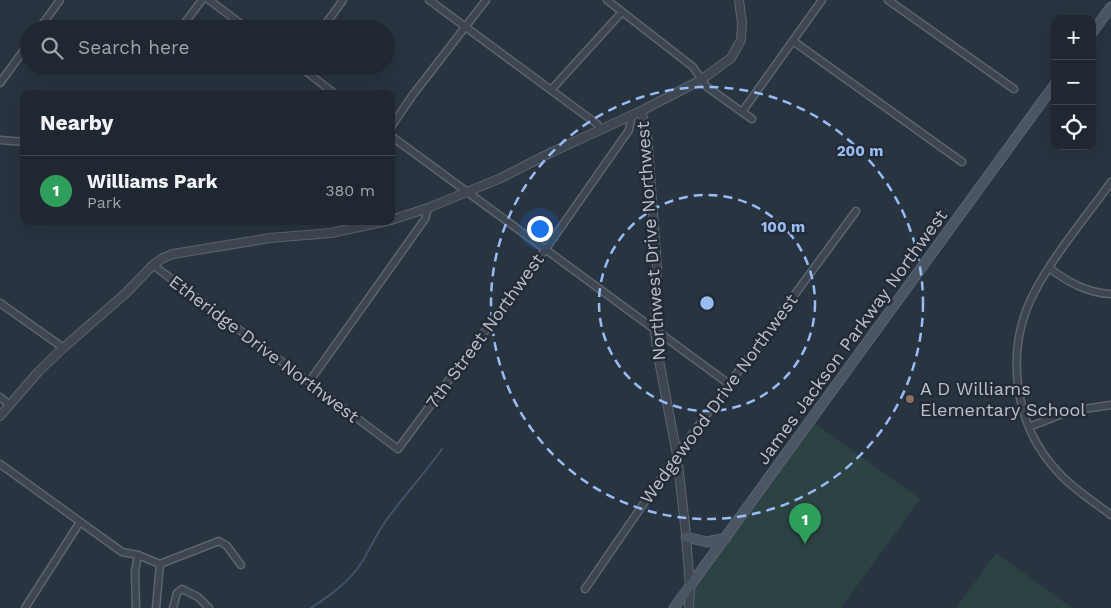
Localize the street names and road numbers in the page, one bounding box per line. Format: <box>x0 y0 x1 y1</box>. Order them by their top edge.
street label: Northwest Drive Northwest <box>632 120 669 361</box>
street label: James Jackson Parkway Northwest <box>752 205 951 468</box>
street label: 7th Street Northwest <box>421 249 548 412</box>
street label: Etheridge Drive Northwest <box>165 270 364 427</box>
street label: Wedgewood Drive Northwest <box>635 289 802 508</box>

